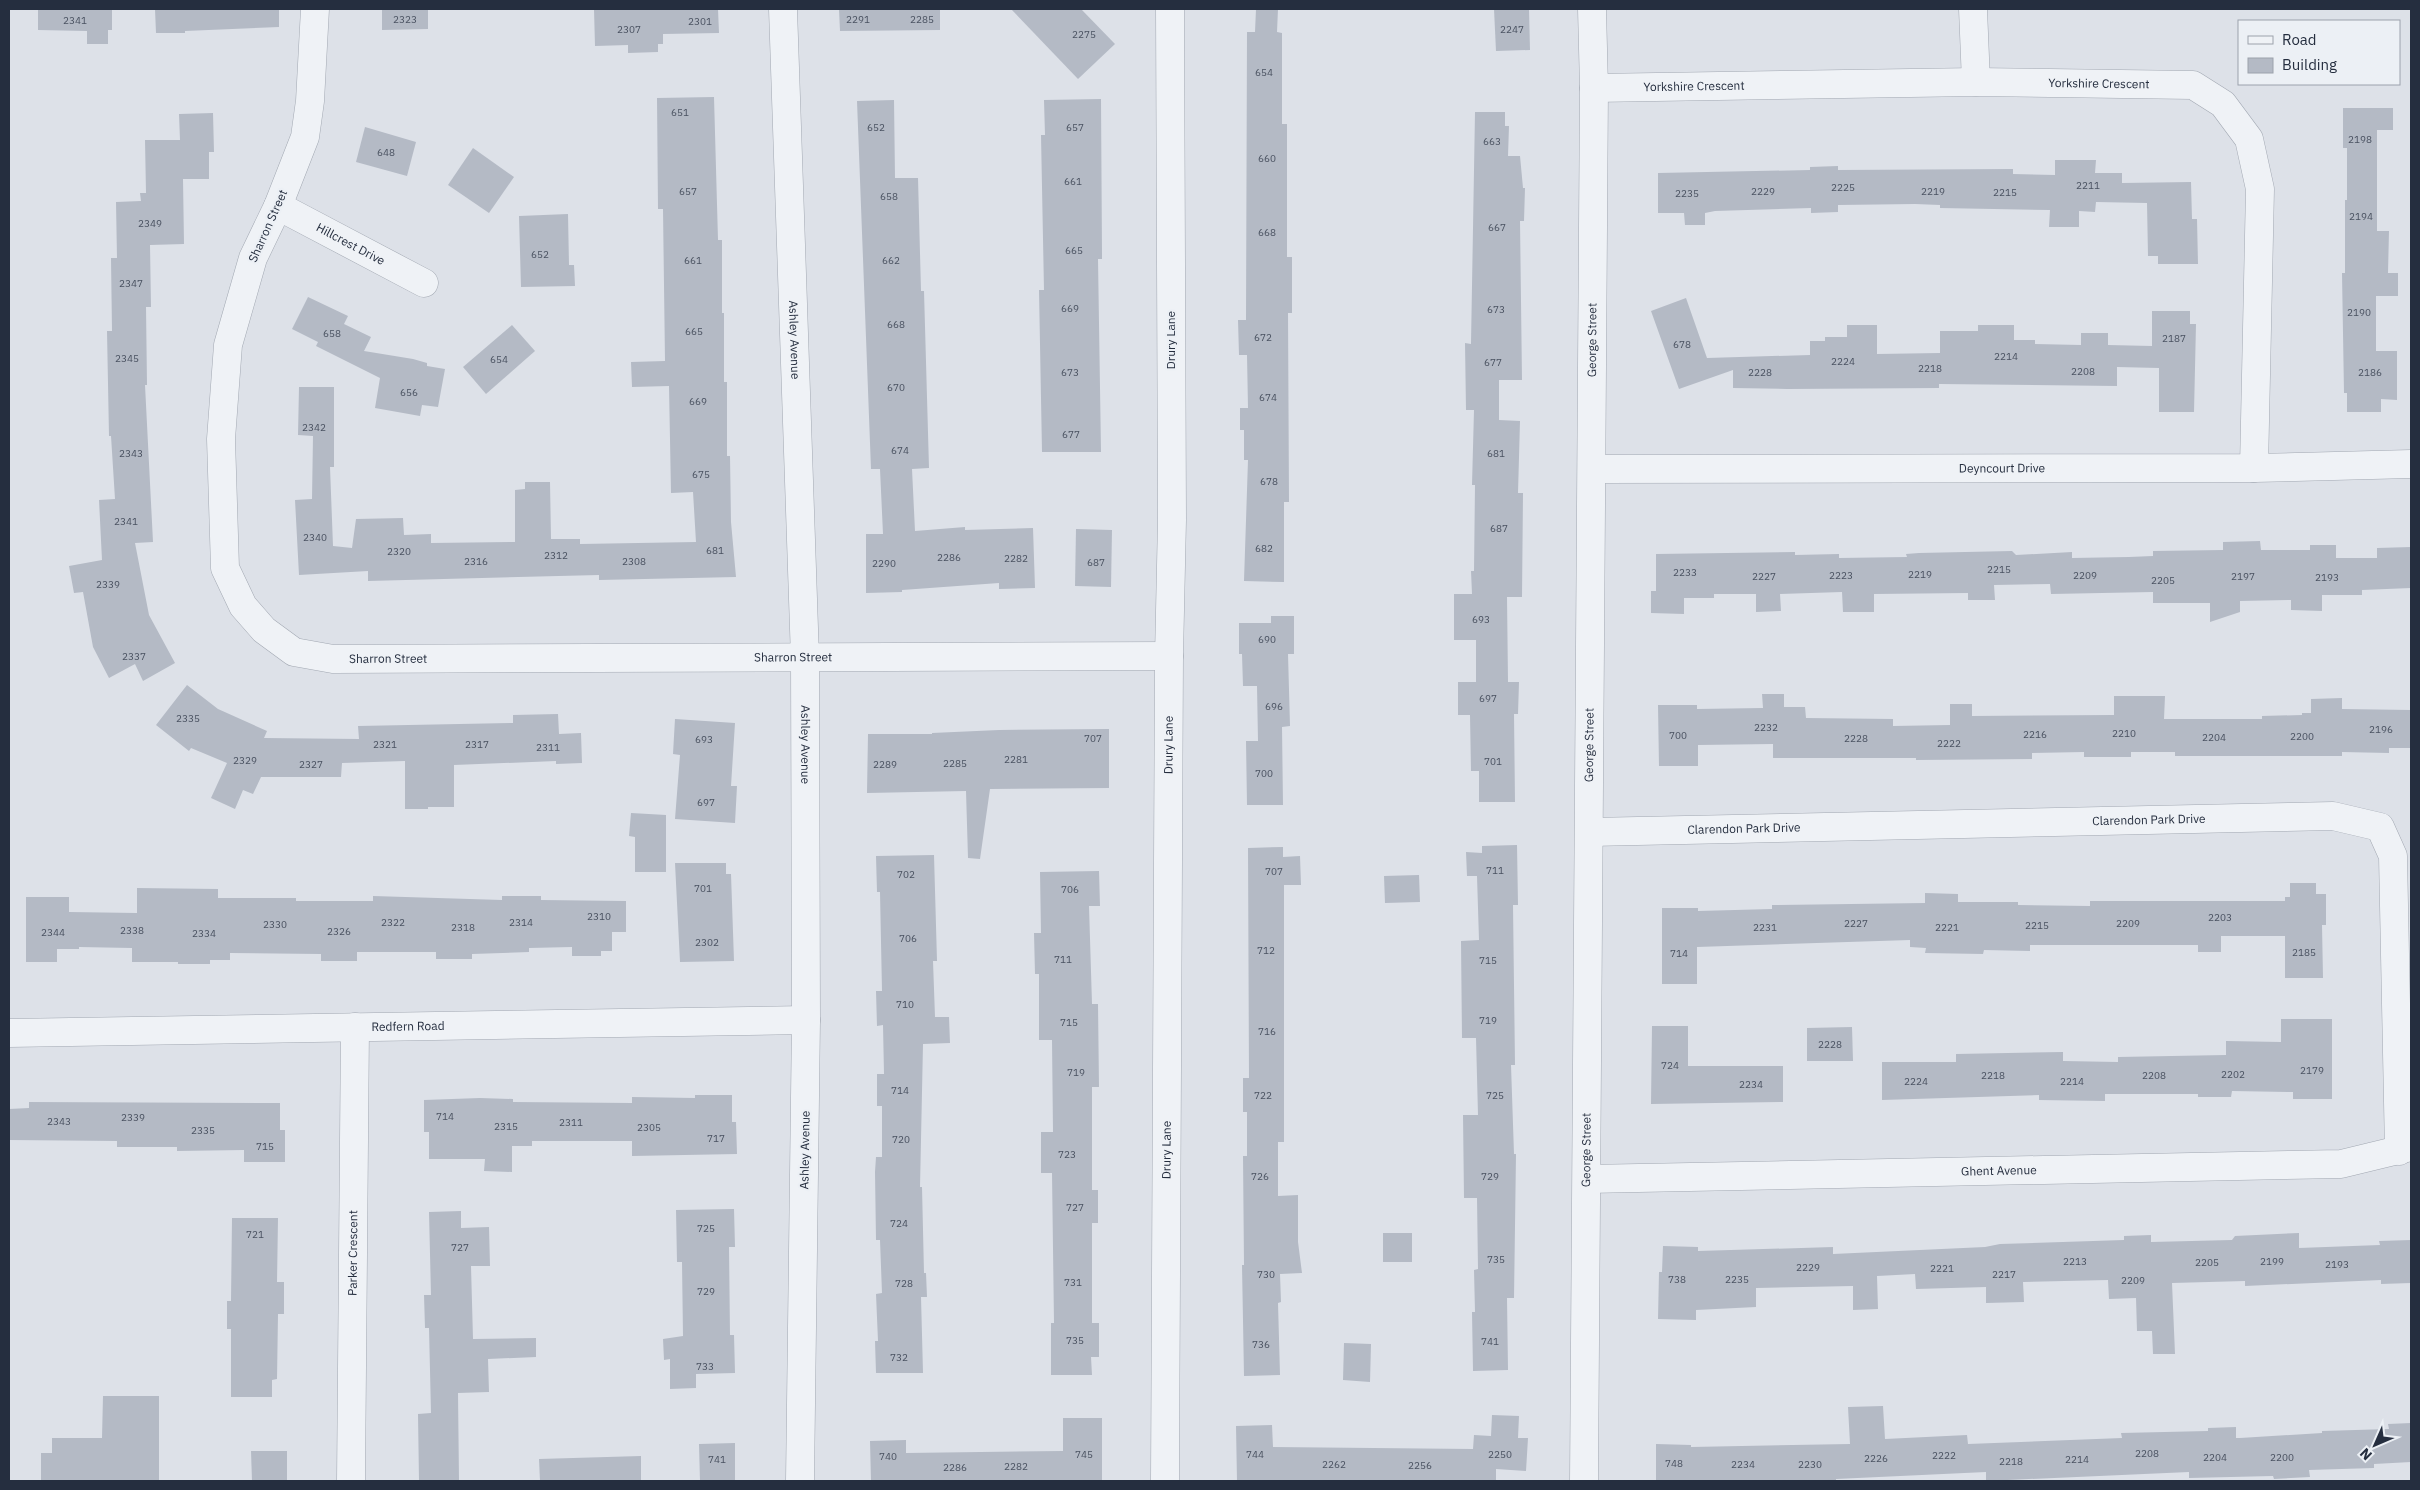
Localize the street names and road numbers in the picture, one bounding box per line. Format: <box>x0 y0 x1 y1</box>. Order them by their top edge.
street label: Yorkshire Crescent <box>2048 75 2150 91</box>
street label: Yorkshire Crescent <box>1643 78 1745 94</box>
street label: Sharron Street <box>245 187 290 265</box>
street label: Hillcrest Drive <box>314 220 388 268</box>
street label: Ashley Avenue <box>786 300 804 380</box>
street label: George Street <box>1584 303 1599 377</box>
street label: Drury Lane <box>1163 310 1178 369</box>
street label: Deyncourt Drive <box>1959 460 2046 475</box>
street label: Sharron Street <box>754 649 832 664</box>
street label: Sharron Street <box>349 651 427 666</box>
street label: Ashley Avenue <box>798 705 813 785</box>
street label: George Street <box>1581 708 1597 782</box>
street label: Drury Lane <box>1160 715 1176 774</box>
street label: Clarendon Park Drive <box>2092 811 2206 828</box>
street label: Clarendon Park Drive <box>1687 819 1801 837</box>
street label: Redfern Road <box>371 1018 445 1034</box>
street label: Ashley Avenue <box>796 1110 813 1190</box>
street label: George Street <box>1578 1113 1594 1187</box>
street label: Drury Lane <box>1158 1120 1174 1179</box>
street label: Ghent Avenue <box>1961 1162 2037 1179</box>
street label: Parker Crescent <box>345 1210 360 1296</box>

